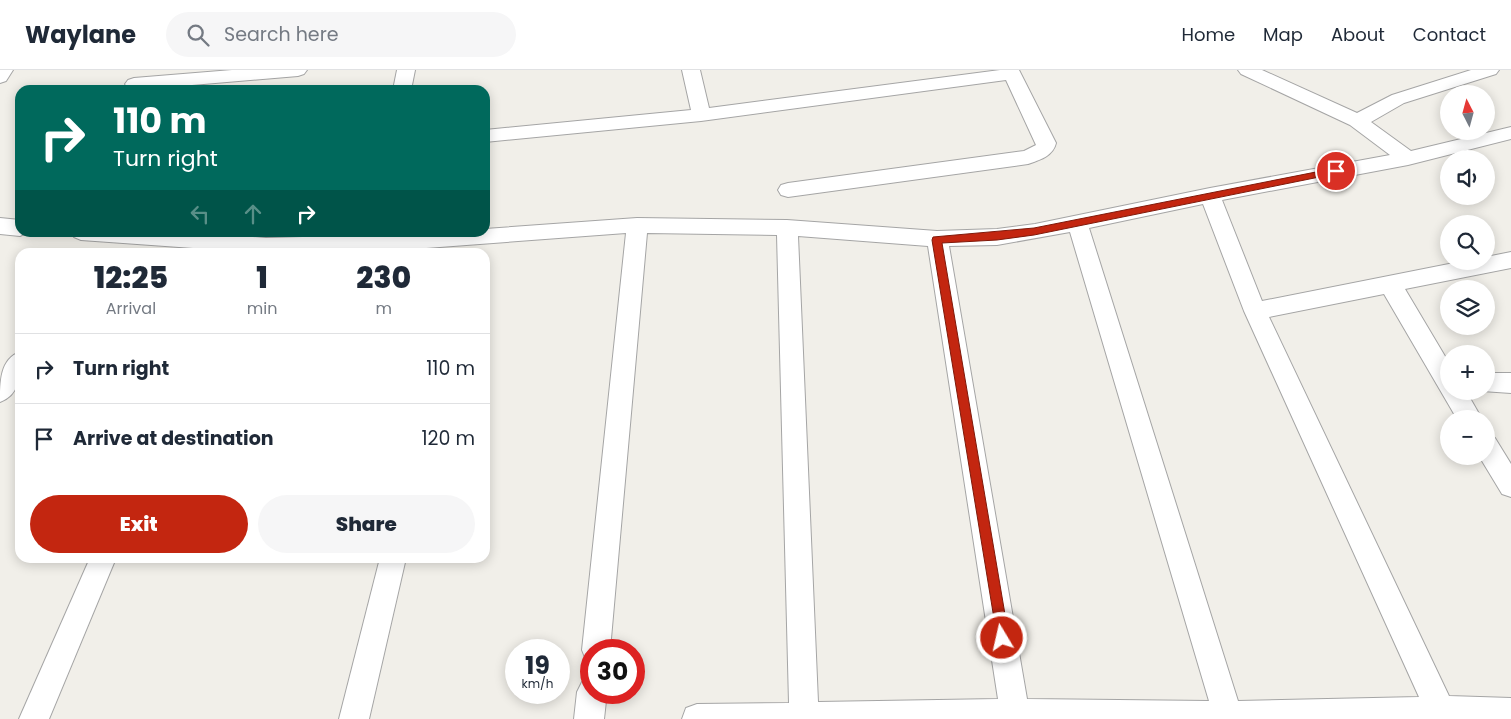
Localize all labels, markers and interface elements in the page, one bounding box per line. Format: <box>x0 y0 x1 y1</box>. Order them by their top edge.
search box <box>166 12 516 57</box>
text: Waylane <box>25 18 136 51</box>
icon: search <box>184 21 212 49</box>
text: Search here <box>224 21 339 48</box>
text: Home <box>1181 22 1235 47</box>
text: Map <box>1263 22 1303 47</box>
text: About <box>1331 22 1385 47</box>
text: Contact <box>1413 22 1486 47</box>
north arrow <box>1440 85 1495 140</box>
map controls <box>1440 85 1495 465</box>
text: 110 m <box>113 96 207 145</box>
icon: right <box>30 105 95 170</box>
text: Turn right <box>113 143 218 174</box>
pin <box>1315 150 1357 192</box>
button: sound <box>1440 150 1495 205</box>
icon: arrive <box>1322 157 1350 185</box>
icon: left <box>186 200 214 228</box>
icon: ahead <box>239 200 267 228</box>
icon: right <box>292 200 320 228</box>
button: search <box>1440 215 1495 270</box>
text: 12:25 <box>94 256 168 299</box>
text: 1 <box>256 256 268 299</box>
text: 230 <box>356 256 411 299</box>
button: layers <box>1440 280 1495 335</box>
text: Arrival <box>106 297 156 320</box>
text: min <box>247 297 278 320</box>
text: m <box>375 297 392 320</box>
button: + <box>1440 345 1495 400</box>
icon: right <box>30 355 58 383</box>
text: Turn right <box>73 355 169 382</box>
text: 110 m <box>426 355 475 382</box>
button: − <box>1440 410 1495 465</box>
icon: arrive <box>30 425 58 453</box>
text: Arrive at destination <box>73 425 274 452</box>
text: 120 m <box>421 425 475 452</box>
button: Exit <box>30 495 248 553</box>
button: Share <box>258 495 475 553</box>
position arrow <box>975 611 1027 663</box>
speed limit sign: 30 <box>580 639 645 704</box>
text: 19 <box>525 648 550 683</box>
text: km/h <box>522 675 553 692</box>

